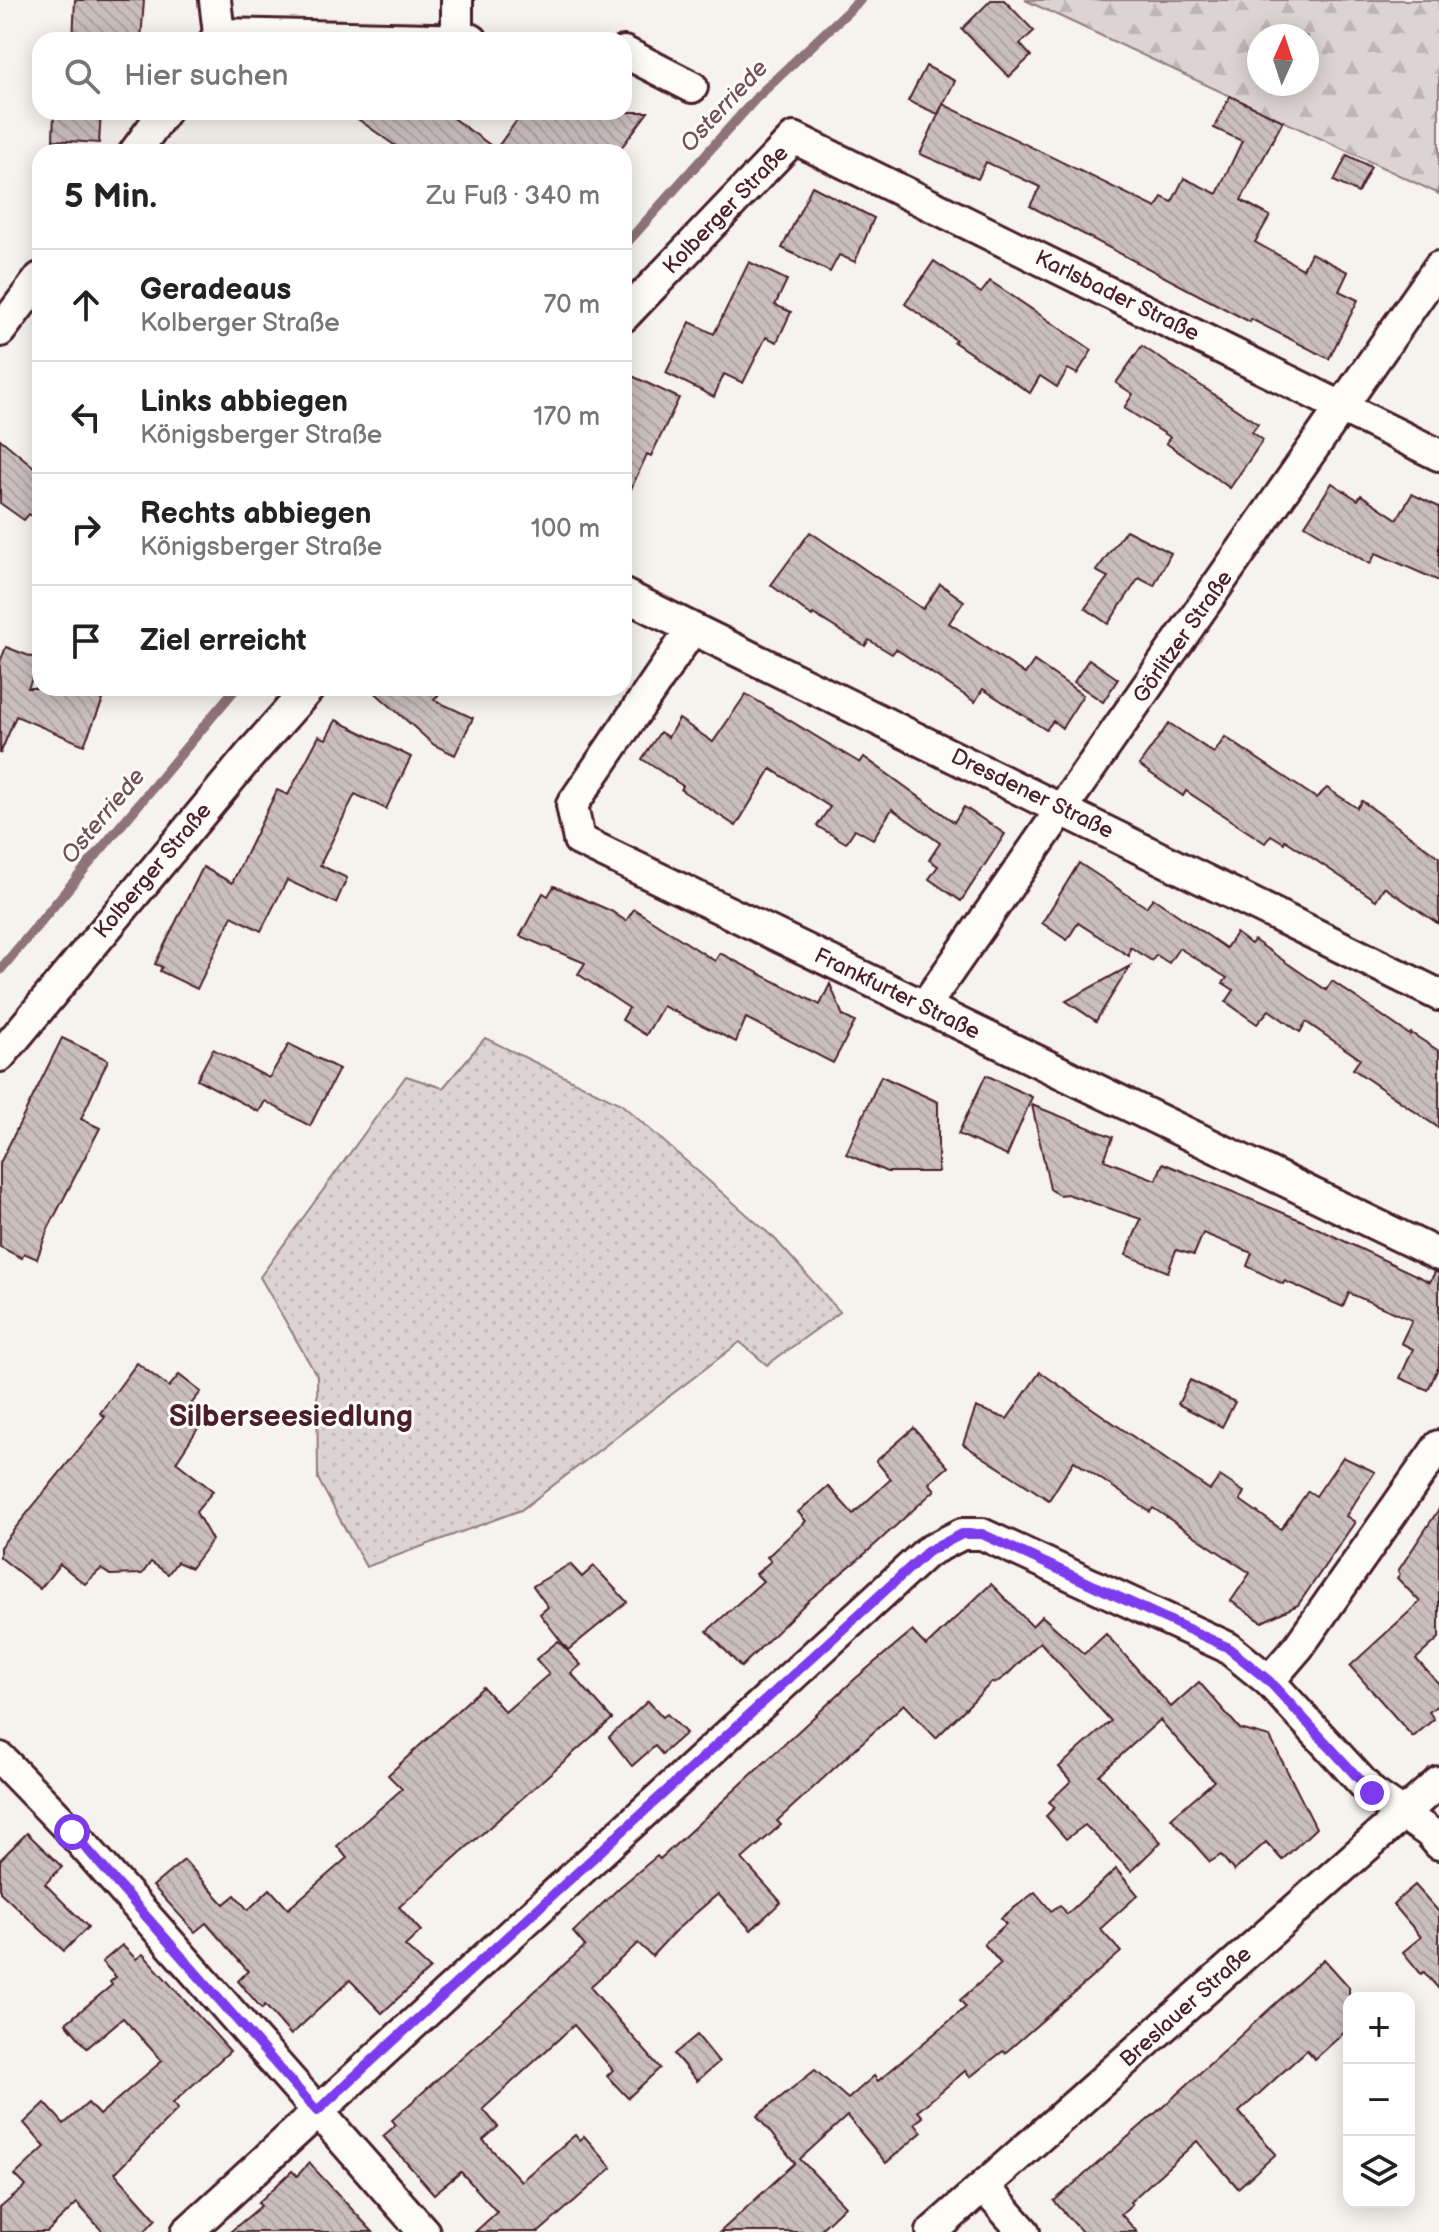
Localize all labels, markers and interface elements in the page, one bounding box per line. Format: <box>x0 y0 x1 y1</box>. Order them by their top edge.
north arrow <box>1247 24 1319 96</box>
search box <box>32 32 632 120</box>
icon: search <box>60 54 104 98</box>
water label: Osterriede <box>674 54 774 158</box>
text: Hier suchen <box>124 58 289 94</box>
street label: Kolberger Straße <box>658 140 794 280</box>
text: 5 Min. <box>64 176 157 217</box>
text: Zu Fuß · 340 m <box>426 181 600 212</box>
street label: Karlsbader Straße <box>1030 245 1204 347</box>
text: Geradeaus <box>140 272 291 308</box>
icon: ahead <box>64 283 108 327</box>
text: 70 m <box>543 290 600 321</box>
text: Kolberger Straße <box>140 308 340 339</box>
text: Links abbiegen <box>140 384 348 420</box>
icon: left <box>64 395 108 439</box>
text: 170 m <box>533 402 600 433</box>
text: Königsberger Straße <box>140 420 382 451</box>
text: Rechts abbiegen <box>140 496 372 532</box>
icon: right <box>64 507 108 551</box>
text: 100 m <box>531 514 600 545</box>
text: Königsberger Straße <box>140 532 382 563</box>
street label: Görlitzer Straße <box>1127 566 1239 708</box>
icon: arrive <box>64 619 108 663</box>
text: Ziel erreicht <box>140 623 307 659</box>
street label: Dresdener Straße <box>946 743 1118 845</box>
water label: Osterriede <box>55 762 151 870</box>
street label: Kolberger Straße <box>88 798 218 944</box>
street label: Frankfurter Straße <box>810 942 984 1046</box>
district label: Silberseesiedlung <box>169 1399 413 1435</box>
route end <box>1354 1775 1390 1811</box>
route start <box>54 1814 90 1850</box>
street label: Breslauer Straße <box>1115 1941 1257 2073</box>
map controls <box>1343 1992 1415 2208</box>
button: + <box>1343 1992 1415 2064</box>
button: − <box>1343 2064 1415 2136</box>
button: layers <box>1343 2136 1415 2208</box>

